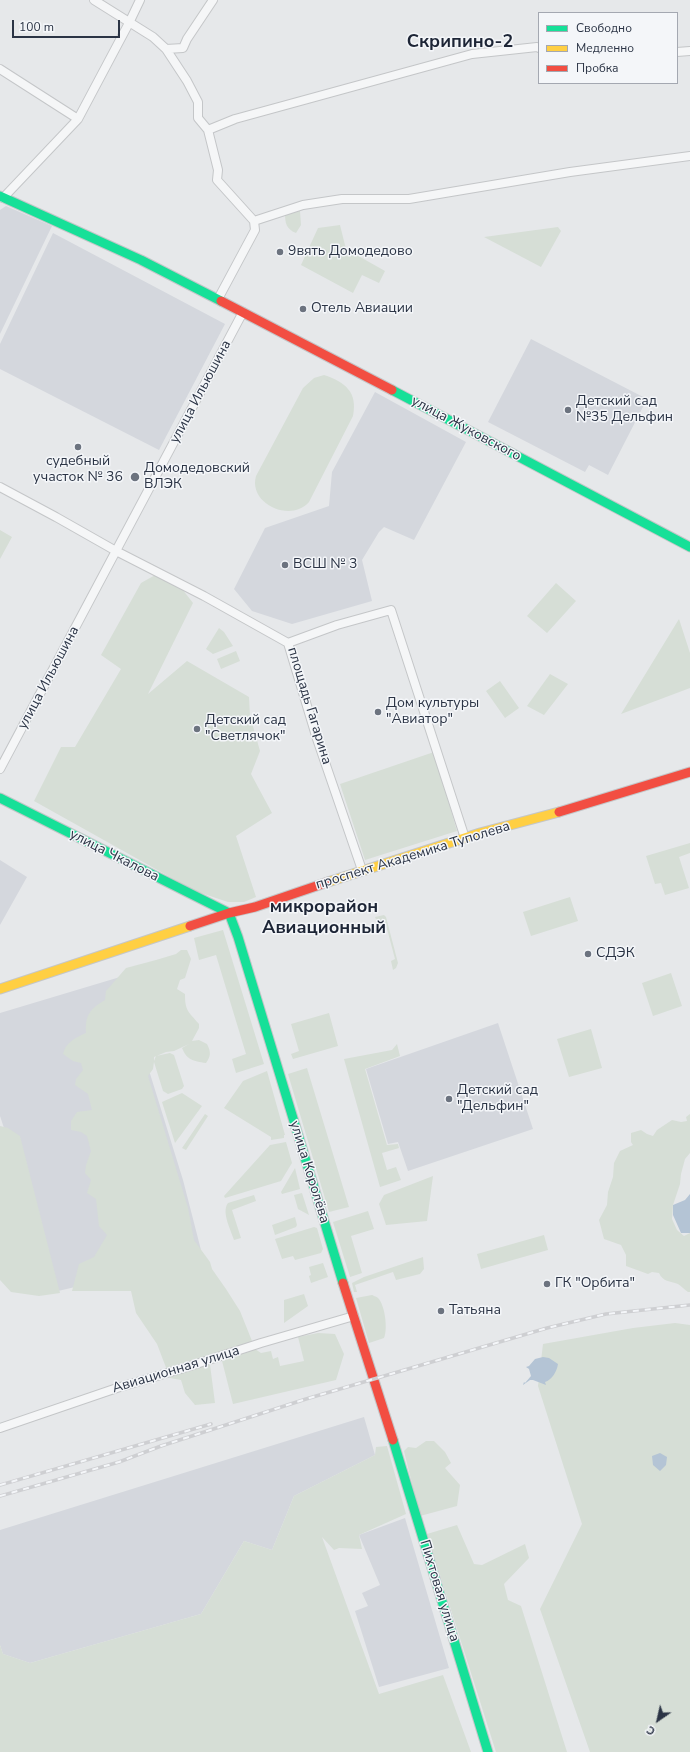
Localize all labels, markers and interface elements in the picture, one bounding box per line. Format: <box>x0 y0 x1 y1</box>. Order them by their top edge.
scale bar <box>14 12 122 38</box>
legend <box>538 12 678 84</box>
text: 100 m <box>19 19 54 35</box>
text: Свободно <box>576 20 632 36</box>
district label: Скрипино-2 <box>407 32 513 54</box>
text: Медленно <box>576 40 634 56</box>
text: Пробка <box>576 60 619 76</box>
place label: 9вять Домодедово <box>288 244 413 260</box>
marker: 9вять Домодедово <box>275 247 285 257</box>
place label: Отель Авиации <box>311 301 413 317</box>
marker: Отель Авиации <box>298 304 308 314</box>
street label: улица Ильюшина <box>167 338 235 446</box>
street label: улица Жуковского <box>408 393 524 465</box>
place label: Детский сад №35 Дельфин <box>576 394 673 426</box>
marker: Детский сад №35 Дельфин <box>563 405 573 415</box>
marker: судебный участок № 36 <box>73 442 83 452</box>
place label: судебный участок № 36 <box>33 454 123 486</box>
place label: Домодедовский ВЛЭК <box>144 461 250 494</box>
marker: Домодедовский ВЛЭК <box>129 471 141 483</box>
place label: ВСШ № 3 <box>293 557 357 573</box>
marker: ВСШ № 3 <box>280 560 290 570</box>
street label: улица Ильюшина <box>15 624 83 732</box>
street label: площадь Гагарина <box>283 645 335 767</box>
place label: Дом культуры "Авиатор" <box>386 696 479 728</box>
marker: Дом культуры "Авиатор" <box>373 707 383 717</box>
place label: Детский сад "Светлячок" <box>205 713 286 746</box>
marker: Детский сад "Светлячок" <box>192 724 202 734</box>
street label: проспект Академика Туполева <box>314 818 512 894</box>
street label: улица Чкалова <box>66 826 162 886</box>
district label: микрорайон Авиационный <box>262 897 386 940</box>
place label: СДЭК <box>596 946 635 962</box>
marker: СДЭК <box>583 949 593 959</box>
place label: Детский сад "Дельфин" <box>457 1083 538 1116</box>
marker: Детский сад "Дельфин" <box>444 1094 454 1104</box>
street label: улица Королёва <box>285 1119 333 1225</box>
place label: ГК "Орбита" <box>555 1276 635 1292</box>
marker: ГК "Орбита" <box>542 1279 552 1289</box>
place label: Татьяна <box>449 1303 501 1319</box>
marker: Татьяна <box>436 1306 446 1316</box>
street label: Авиационная улица <box>110 1343 242 1397</box>
street label: Пихтовая улица <box>416 1538 462 1644</box>
north arrow <box>638 1700 678 1740</box>
text: С <box>644 1722 658 1739</box>

